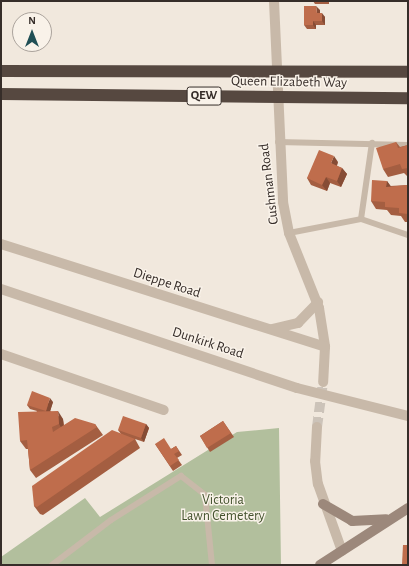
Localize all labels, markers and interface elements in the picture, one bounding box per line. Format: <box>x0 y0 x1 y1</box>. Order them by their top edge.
north arrow <box>12 12 52 52</box>
text: N <box>28 15 36 26</box>
street label: Queen Elizabeth Way <box>231 73 347 91</box>
road number: QEW <box>186 85 222 107</box>
street label: Cushman Road <box>256 143 282 225</box>
street label: Dieppe Road <box>131 264 203 302</box>
street label: Dunkirk Road <box>170 324 246 362</box>
park label: Victoria Lawn Cemetery <box>181 492 265 524</box>

